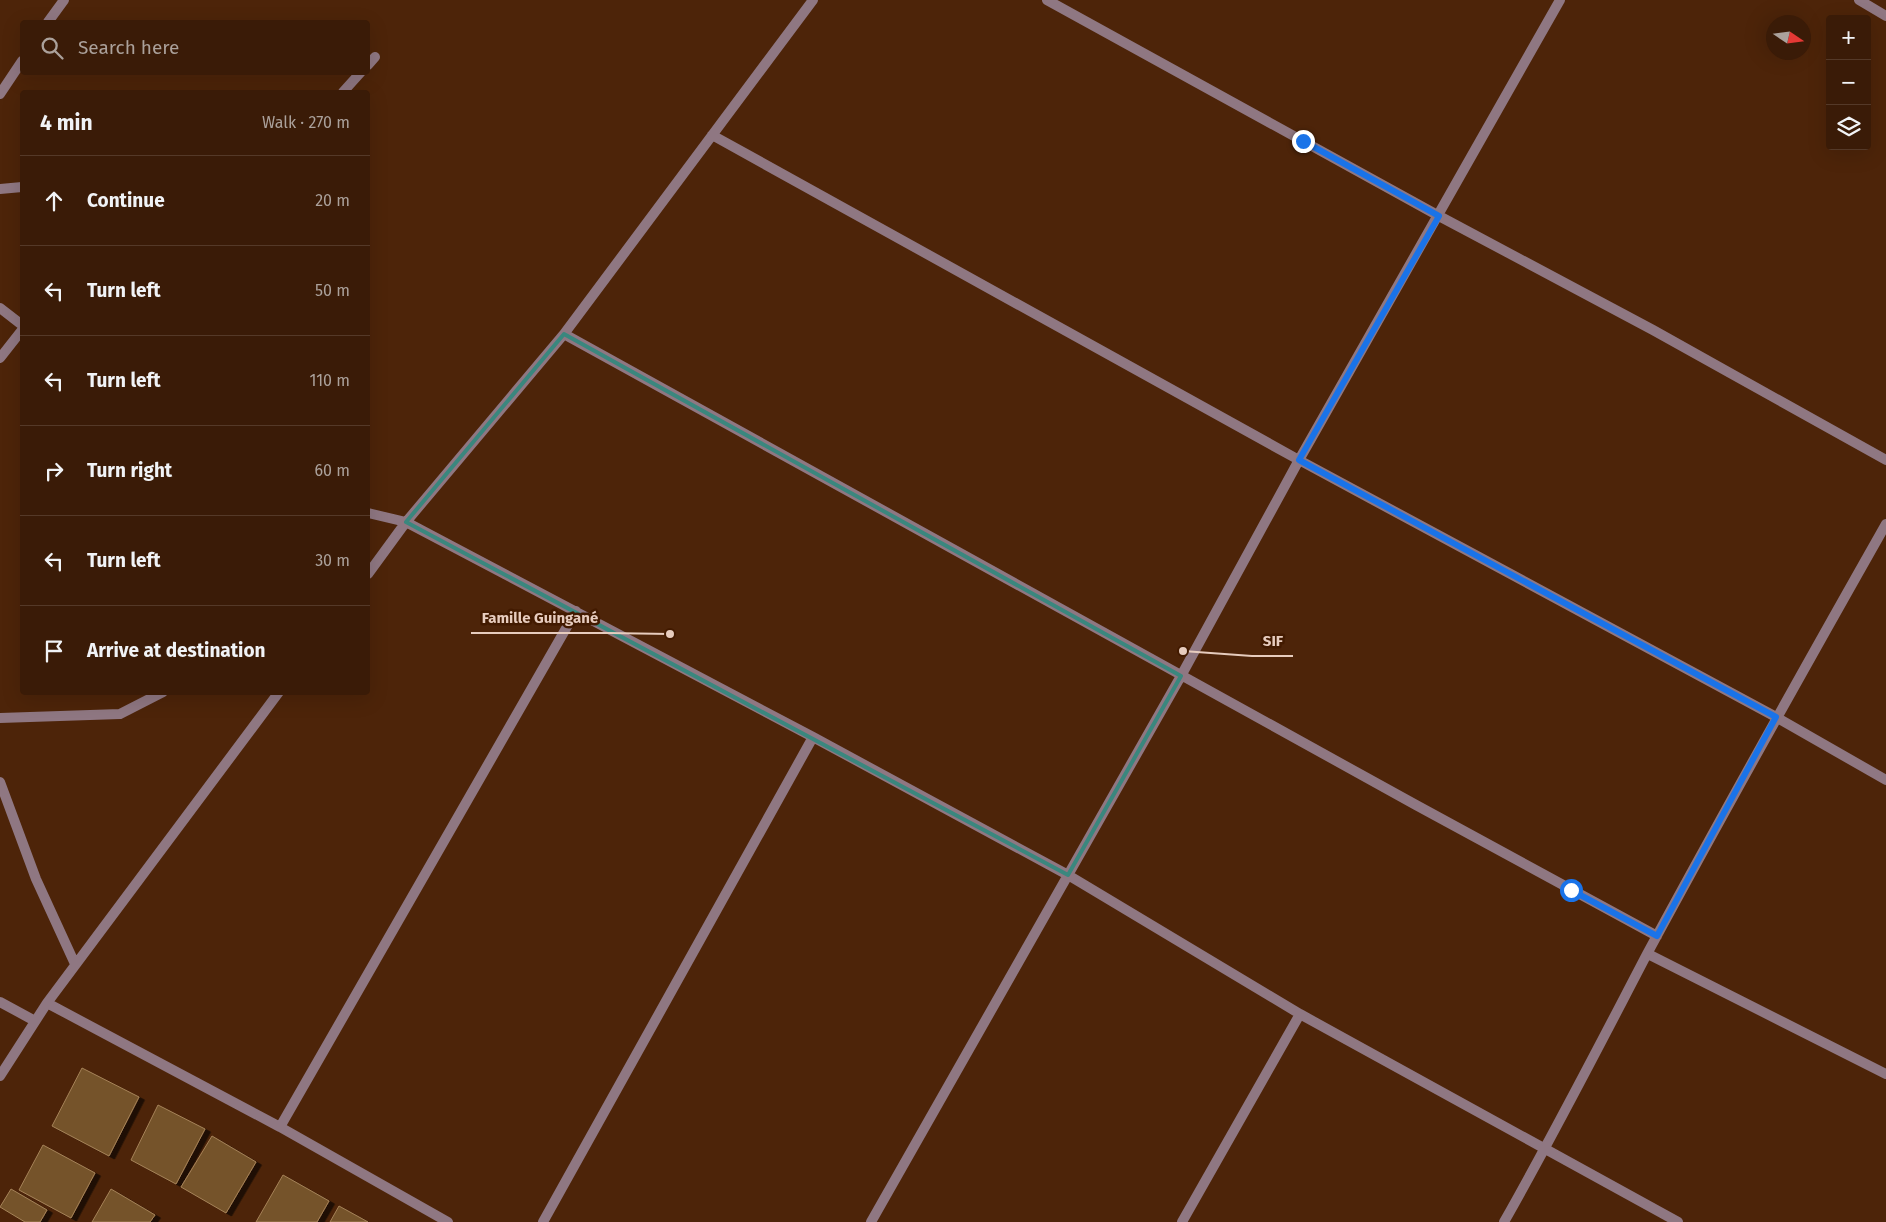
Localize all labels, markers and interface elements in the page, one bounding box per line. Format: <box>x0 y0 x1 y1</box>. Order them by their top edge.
north arrow <box>1766 15 1811 60</box>
map controls <box>1826 15 1871 150</box>
button: + <box>1826 15 1871 60</box>
search box <box>20 20 370 75</box>
icon: search <box>38 34 66 62</box>
text: Search here <box>78 36 179 59</box>
button: − <box>1826 60 1871 105</box>
button: layers <box>1826 105 1871 150</box>
text: 4 min <box>40 110 93 136</box>
text: Walk · 270 m <box>262 113 350 132</box>
route end <box>1292 130 1315 153</box>
icon: ahead <box>40 187 68 215</box>
text: Continue <box>87 189 165 212</box>
text: 20 m <box>315 191 350 210</box>
icon: left <box>40 277 68 305</box>
text: Turn left <box>87 279 161 302</box>
text: 50 m <box>315 281 350 300</box>
icon: left <box>40 367 68 395</box>
text: Turn left <box>87 369 161 392</box>
text: 110 m <box>309 371 350 390</box>
icon: right <box>40 457 68 485</box>
text: Turn right <box>87 459 172 482</box>
text: 60 m <box>315 461 350 480</box>
icon: left <box>40 547 68 575</box>
text: Turn left <box>87 549 161 572</box>
text: 30 m <box>315 551 350 570</box>
callout: Famille Guingané <box>471 603 608 633</box>
text: Famille Guingané <box>482 609 598 627</box>
callout: SIF <box>1252 626 1293 656</box>
text: SIF <box>1263 632 1284 650</box>
icon: arrive <box>40 637 68 665</box>
text: Arrive at destination <box>87 639 266 662</box>
route start <box>1560 879 1583 902</box>

